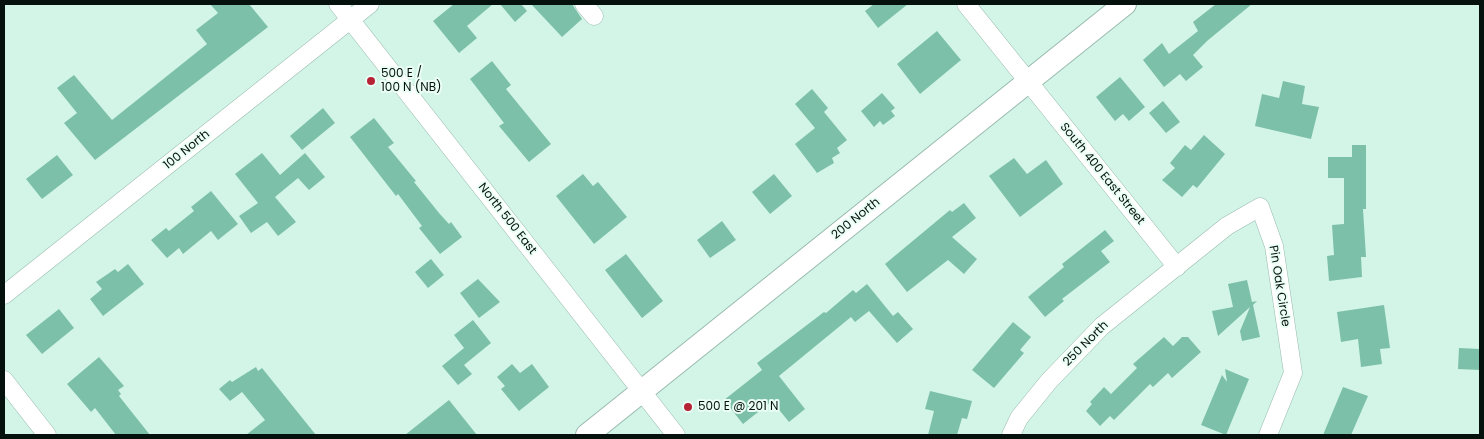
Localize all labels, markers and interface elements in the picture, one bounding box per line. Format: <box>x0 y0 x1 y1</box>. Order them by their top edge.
place label: 500 E / 100 N (NB) <box>381 67 441 95</box>
marker: 500 E / 100 N (NB) <box>365 75 377 87</box>
street label: South 400 East Street <box>1057 120 1147 228</box>
street label: 100 North <box>161 127 213 173</box>
street label: North 500 East <box>475 180 539 258</box>
street label: 200 North <box>829 195 883 243</box>
street label: Pin Oak Circle <box>1265 244 1293 328</box>
street label: 250 North <box>1060 318 1112 370</box>
place label: 500 E @ 201 N <box>698 400 778 414</box>
marker: 500 E @ 201 N <box>682 401 694 413</box>

